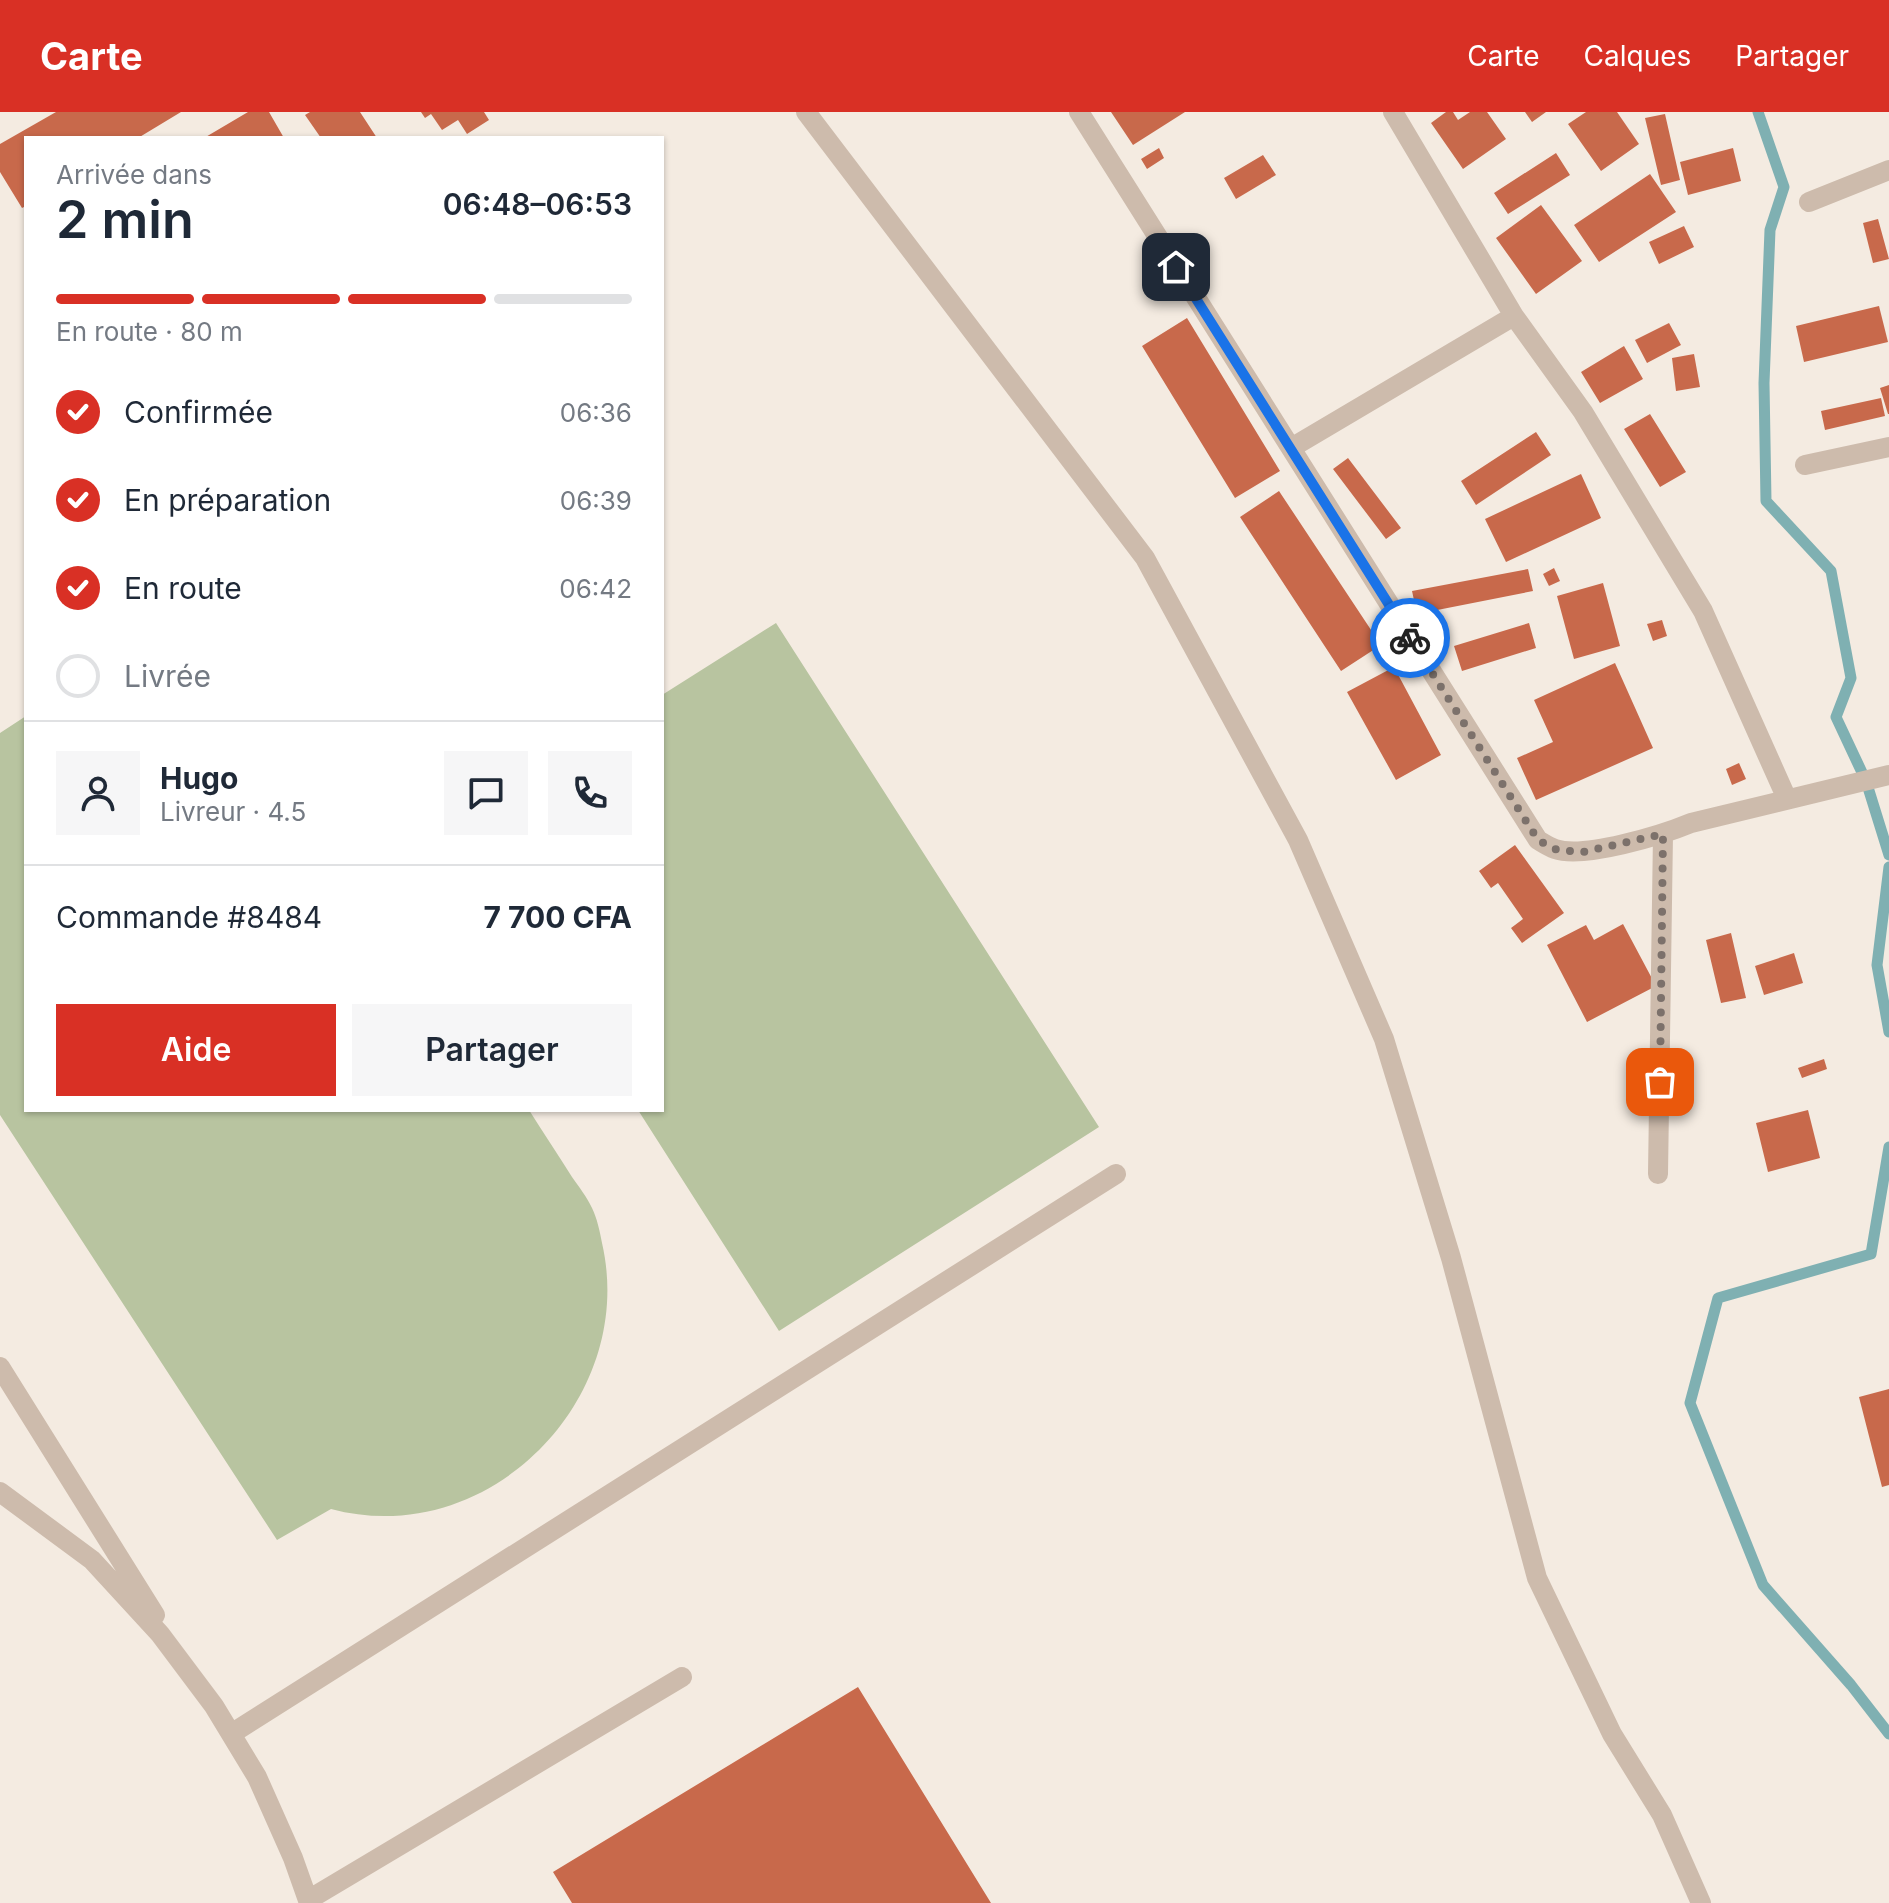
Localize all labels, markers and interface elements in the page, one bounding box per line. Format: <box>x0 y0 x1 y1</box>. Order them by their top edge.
text: Carte <box>40 33 143 79</box>
text: Carte <box>1467 39 1540 73</box>
text: Calques <box>1584 39 1691 73</box>
text: Partager <box>1735 39 1849 73</box>
text: Arrivée dans <box>56 159 212 190</box>
text: 06:48–06:53 <box>443 186 632 222</box>
text: 2 min <box>56 188 194 251</box>
pin <box>1142 233 1210 301</box>
icon: home <box>1154 245 1198 289</box>
text: En route · 80 m <box>56 316 243 347</box>
icon: check <box>56 390 100 434</box>
text: Confirmée <box>124 394 273 430</box>
text: 06:36 <box>560 397 632 428</box>
icon: check <box>56 478 100 522</box>
text: En préparation <box>124 482 331 518</box>
text: 06:39 <box>560 485 632 516</box>
icon: check <box>56 566 100 610</box>
text: En route <box>124 570 242 606</box>
text: 06:42 <box>559 573 632 604</box>
courier <box>1370 598 1450 678</box>
icon: bike <box>1388 616 1432 660</box>
text: Livrée <box>124 658 211 694</box>
button: person <box>56 751 140 835</box>
button: chat <box>444 751 528 835</box>
button: phone <box>548 751 632 835</box>
text: Hugo <box>160 760 238 796</box>
text: Livreur · 4.5 <box>160 796 306 827</box>
text: Commande #8484 <box>56 899 322 935</box>
text: 7 700 CFA <box>483 899 632 935</box>
button: Aide <box>56 1004 336 1096</box>
button: Partager <box>352 1004 632 1096</box>
pin <box>1626 1048 1694 1116</box>
icon: bag <box>1638 1060 1682 1104</box>

